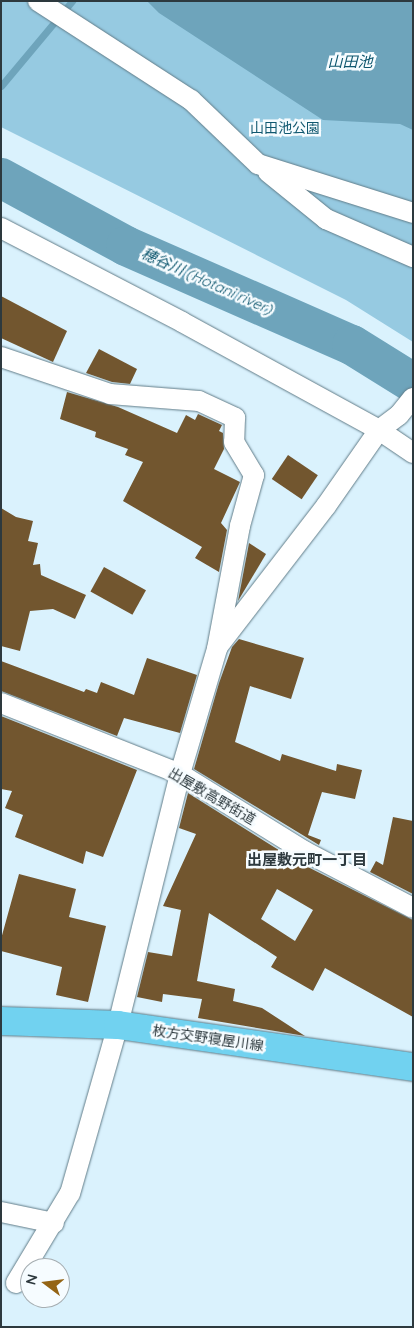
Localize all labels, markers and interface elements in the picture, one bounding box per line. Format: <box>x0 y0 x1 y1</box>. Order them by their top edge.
water label: 山田池 <box>328 53 372 71</box>
park label: 山田池公園 <box>250 120 320 136</box>
water label: 穂谷川 (Hotani river) <box>139 244 275 318</box>
street label: 出屋敷高野街道 <box>165 764 259 828</box>
district label: 出屋敷元町一丁目 <box>247 851 367 869</box>
street label: 枚方交野寝屋川線 <box>151 1022 265 1054</box>
north arrow <box>20 1258 70 1308</box>
text: N <box>21 1272 42 1287</box>

